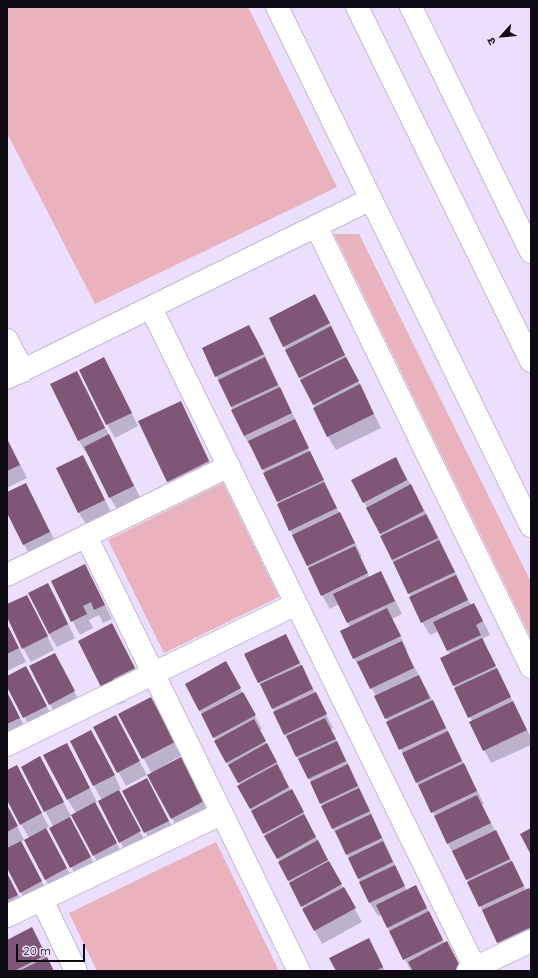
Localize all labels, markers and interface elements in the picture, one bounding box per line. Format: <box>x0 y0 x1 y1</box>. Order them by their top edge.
north arrow <box>482 16 522 56</box>
text: उ <box>484 35 499 47</box>
scale bar <box>18 936 87 962</box>
text: 20 m <box>23 943 51 958</box>

